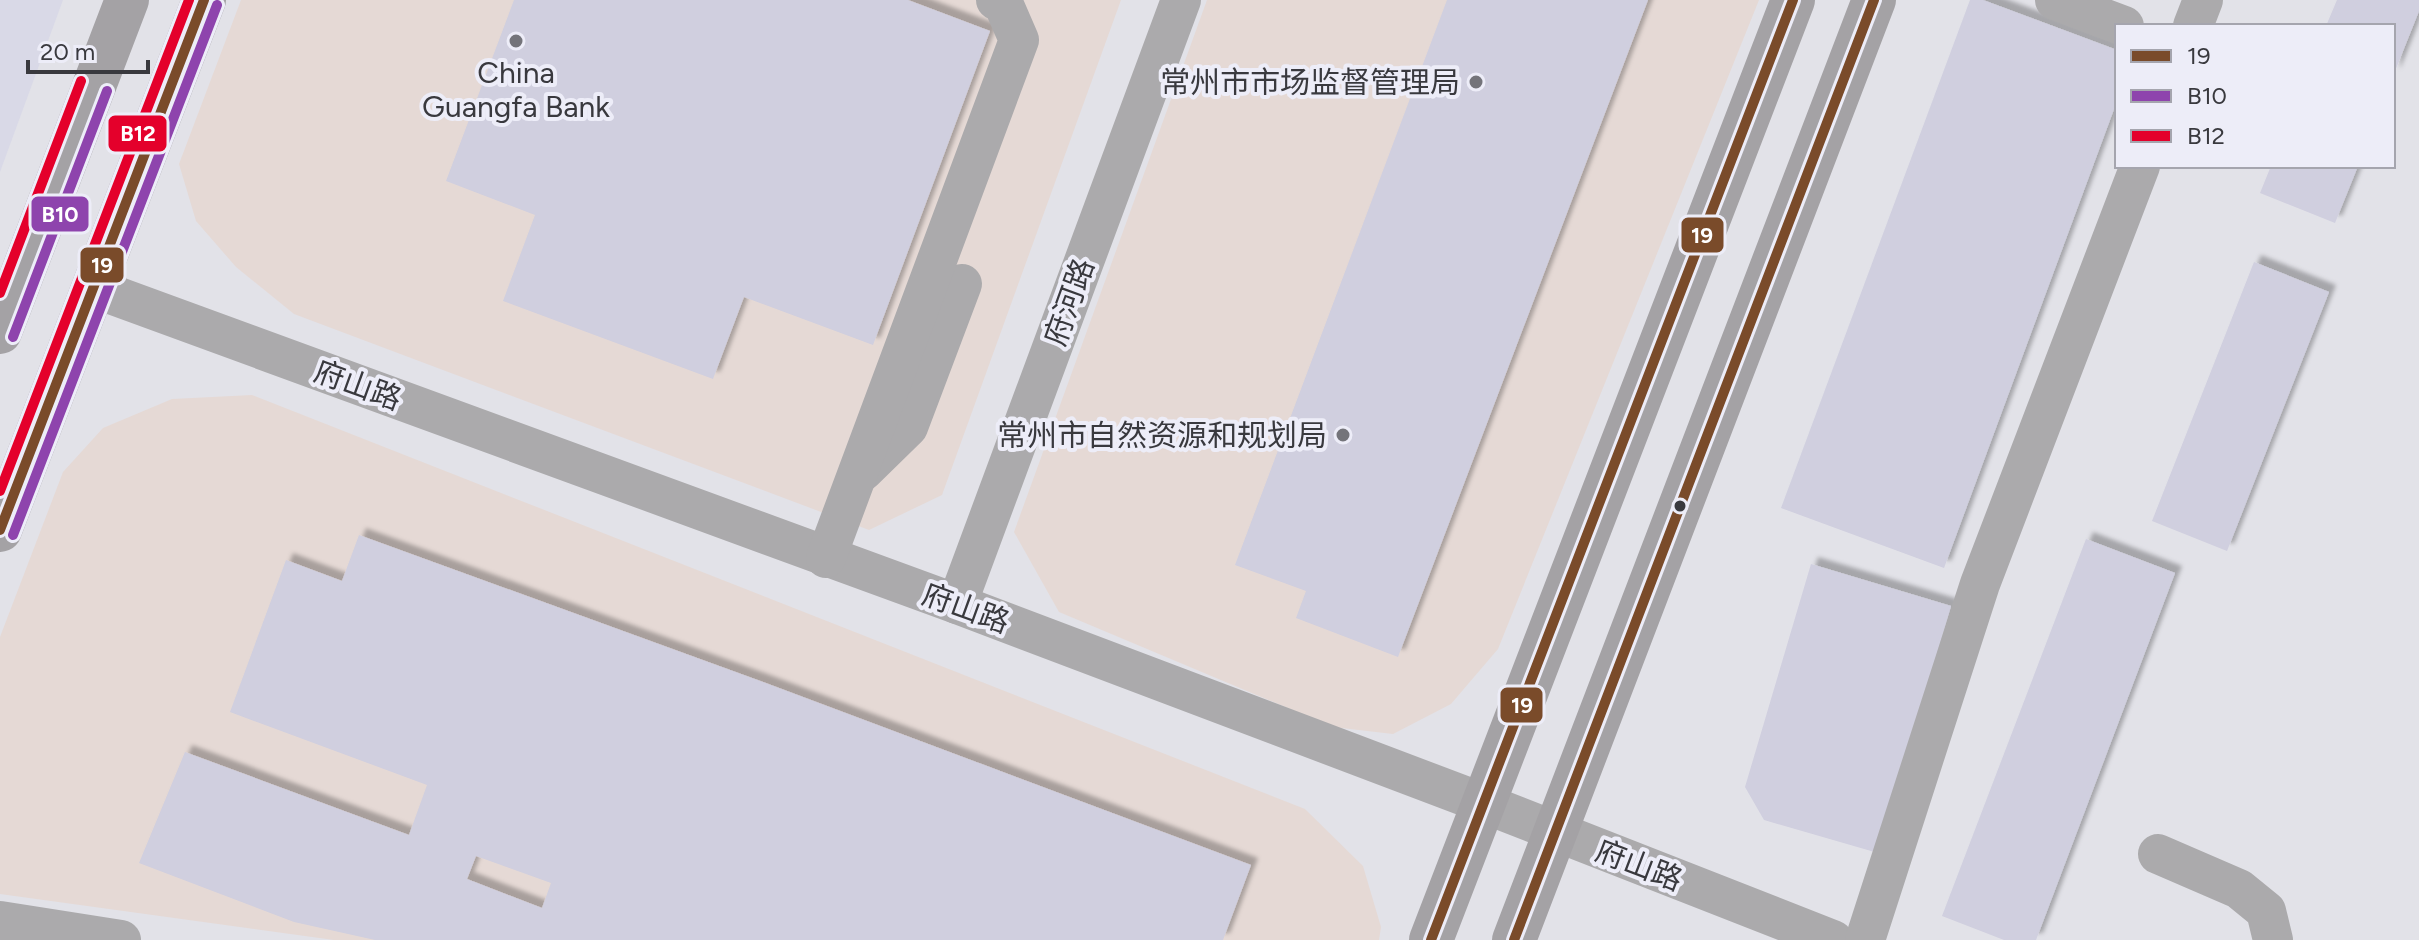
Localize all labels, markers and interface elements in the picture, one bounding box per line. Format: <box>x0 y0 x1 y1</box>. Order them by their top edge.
scale bar <box>28 24 148 74</box>
legend <box>2115 24 2395 168</box>
marker: China Guangfa Bank <box>507 32 525 50</box>
text: 20 m <box>40 37 95 66</box>
text: 19 <box>2187 41 2211 70</box>
place label: China Guangfa Bank <box>422 54 610 125</box>
place label: 常州市市场监督管理局 <box>1160 64 1460 101</box>
marker: 常州市市场监督管理局 <box>1467 73 1485 91</box>
text: B10 <box>2187 81 2227 110</box>
line badge: B12 <box>107 114 168 153</box>
text: B12 <box>120 120 156 147</box>
text: B12 <box>2187 121 2225 150</box>
line badge: B10 <box>30 195 90 233</box>
text: B10 <box>41 201 79 228</box>
line badge: 19 <box>1680 216 1725 254</box>
text: 19 <box>1691 222 1713 249</box>
line badge: 19 <box>79 246 125 284</box>
text: 19 <box>91 252 113 279</box>
street label: 府河路 <box>1036 253 1102 351</box>
street label: 府山路 <box>309 352 407 418</box>
place label: 常州市自然资源和规划局 <box>997 417 1327 454</box>
marker: 常州市自然资源和规划局 <box>1334 426 1352 444</box>
unlabelled marker <box>1672 498 1688 514</box>
street label: 府山路 <box>917 575 1015 641</box>
line badge: 19 <box>1499 686 1544 724</box>
text: 19 <box>1511 692 1533 719</box>
street label: 府山路 <box>1590 832 1688 898</box>

